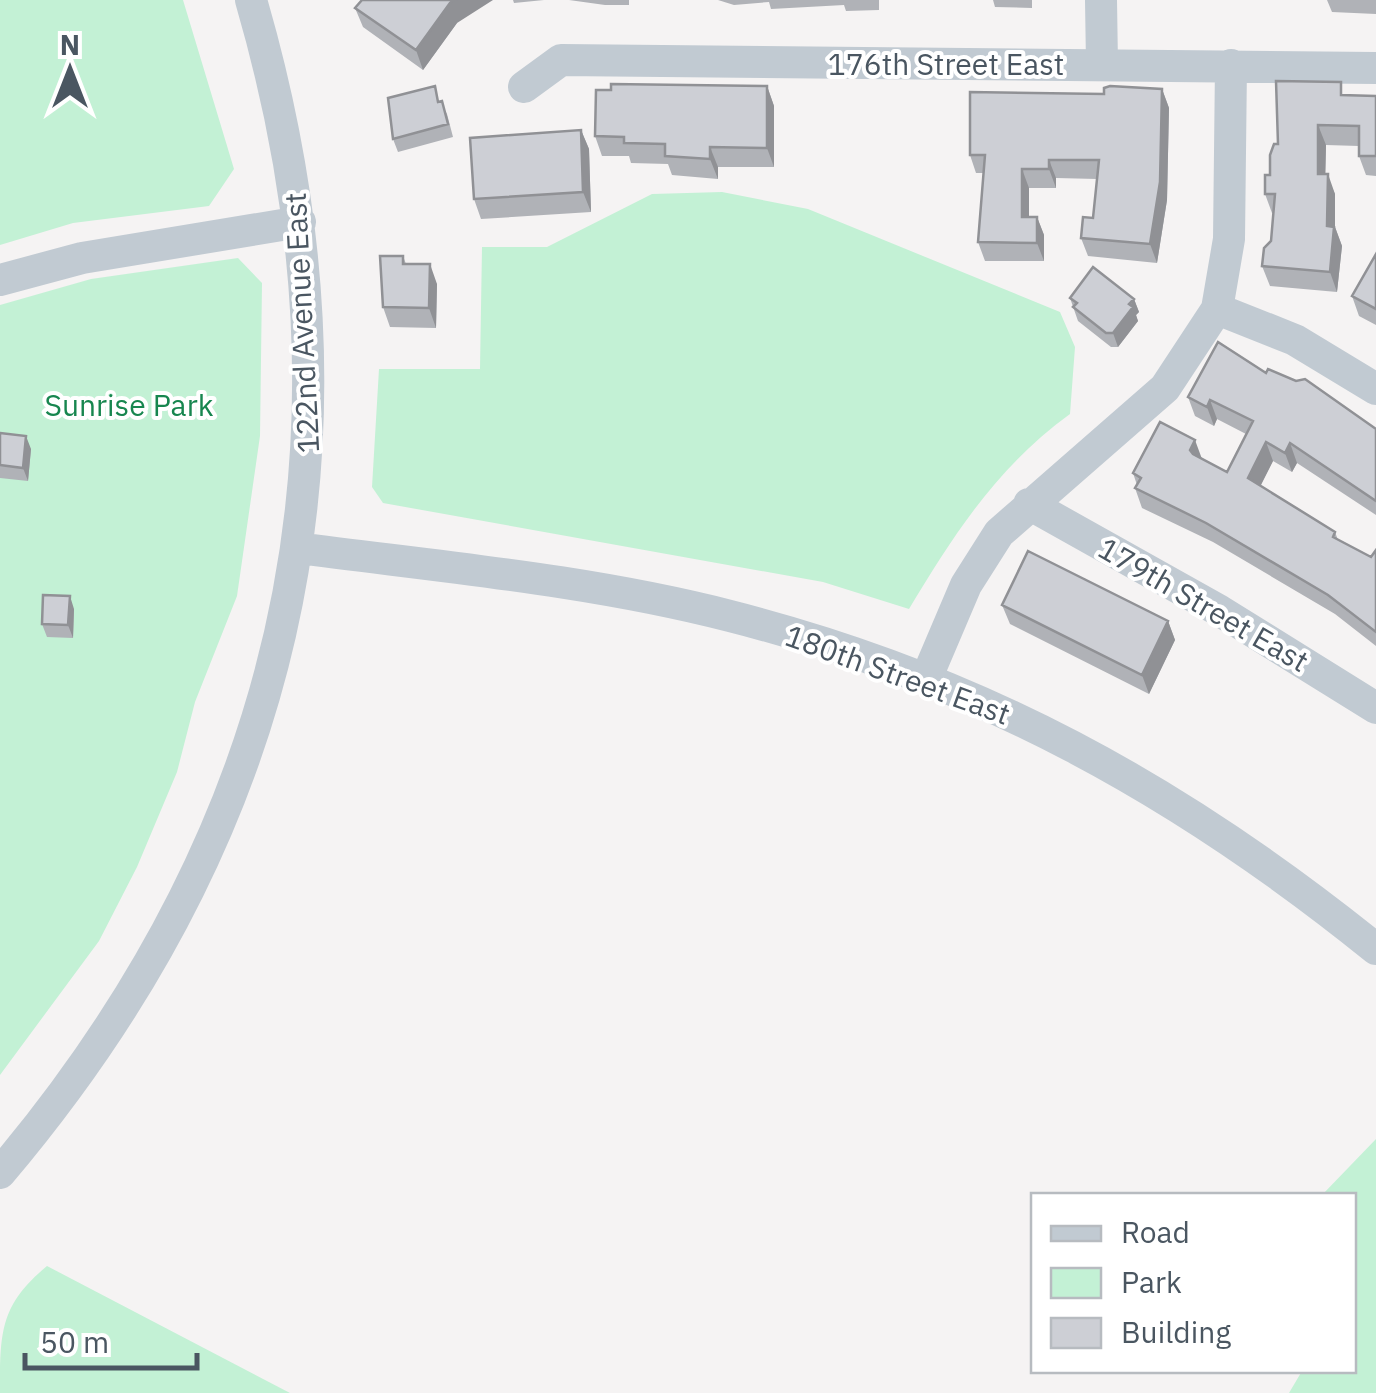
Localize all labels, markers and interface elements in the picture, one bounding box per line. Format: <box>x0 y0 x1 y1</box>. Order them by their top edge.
north arrow <box>20 20 120 120</box>
text: N <box>60 26 80 63</box>
street label: 176th Street East <box>828 44 1064 83</box>
street label: 122nd Avenue East <box>275 192 327 454</box>
park label: Sunrise Park <box>45 385 214 424</box>
street label: 179th Street East <box>1092 528 1316 680</box>
street label: 180th Street East <box>780 615 1016 733</box>
legend <box>1031 1193 1356 1373</box>
text: Road <box>1121 1212 1190 1251</box>
text: Park <box>1121 1262 1182 1301</box>
scale bar <box>25 1308 198 1370</box>
text: Building <box>1121 1312 1231 1351</box>
text: 50 m <box>40 1322 109 1361</box>

